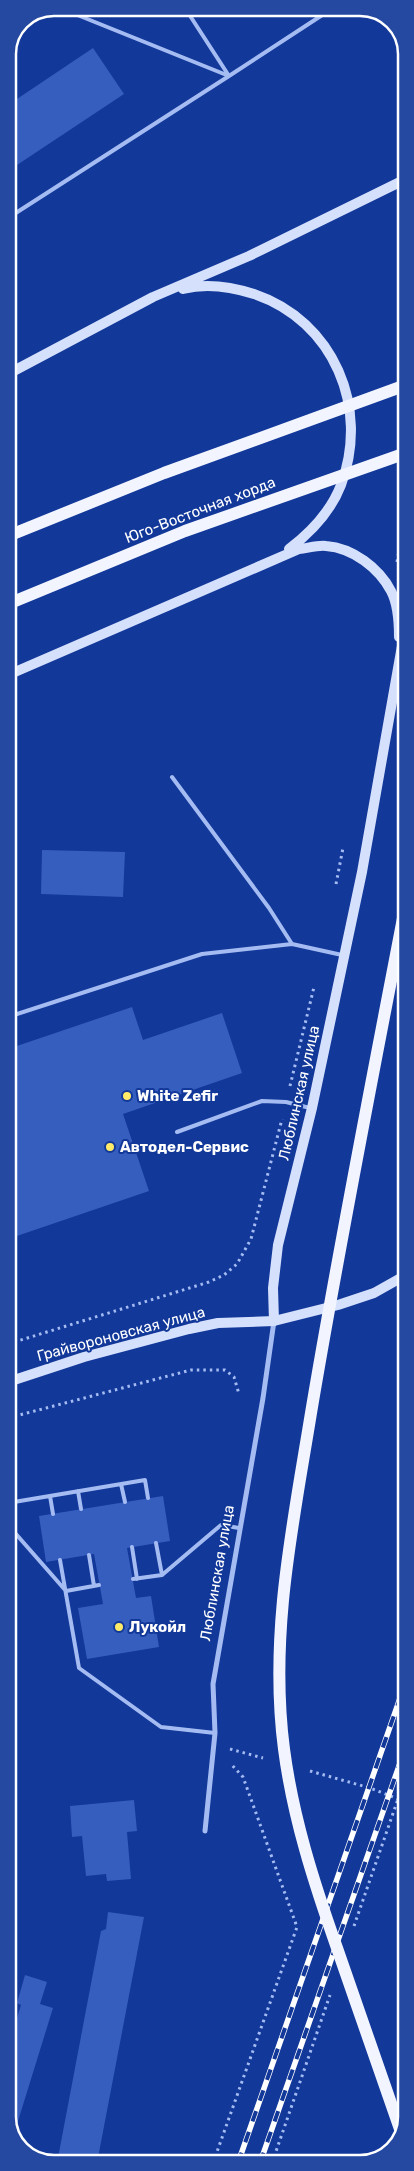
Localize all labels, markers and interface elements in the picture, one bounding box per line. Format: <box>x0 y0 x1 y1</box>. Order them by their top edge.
street label: Юго-Восточная хорда <box>122 473 278 547</box>
street label: Люблинская улица <box>275 1024 323 1162</box>
place label: White Zefir <box>137 1087 218 1105</box>
marker: White Zefir <box>121 1090 133 1102</box>
place label: Автодел-Сервис <box>120 1138 249 1156</box>
marker: Автодел-Сервис <box>104 1141 116 1153</box>
street label: Грайвороновская улица <box>35 1303 207 1365</box>
street label: Люблинская улица <box>196 1504 238 1642</box>
place label: Лукойл <box>129 1618 186 1636</box>
marker: Лукойл <box>113 1621 125 1633</box>

